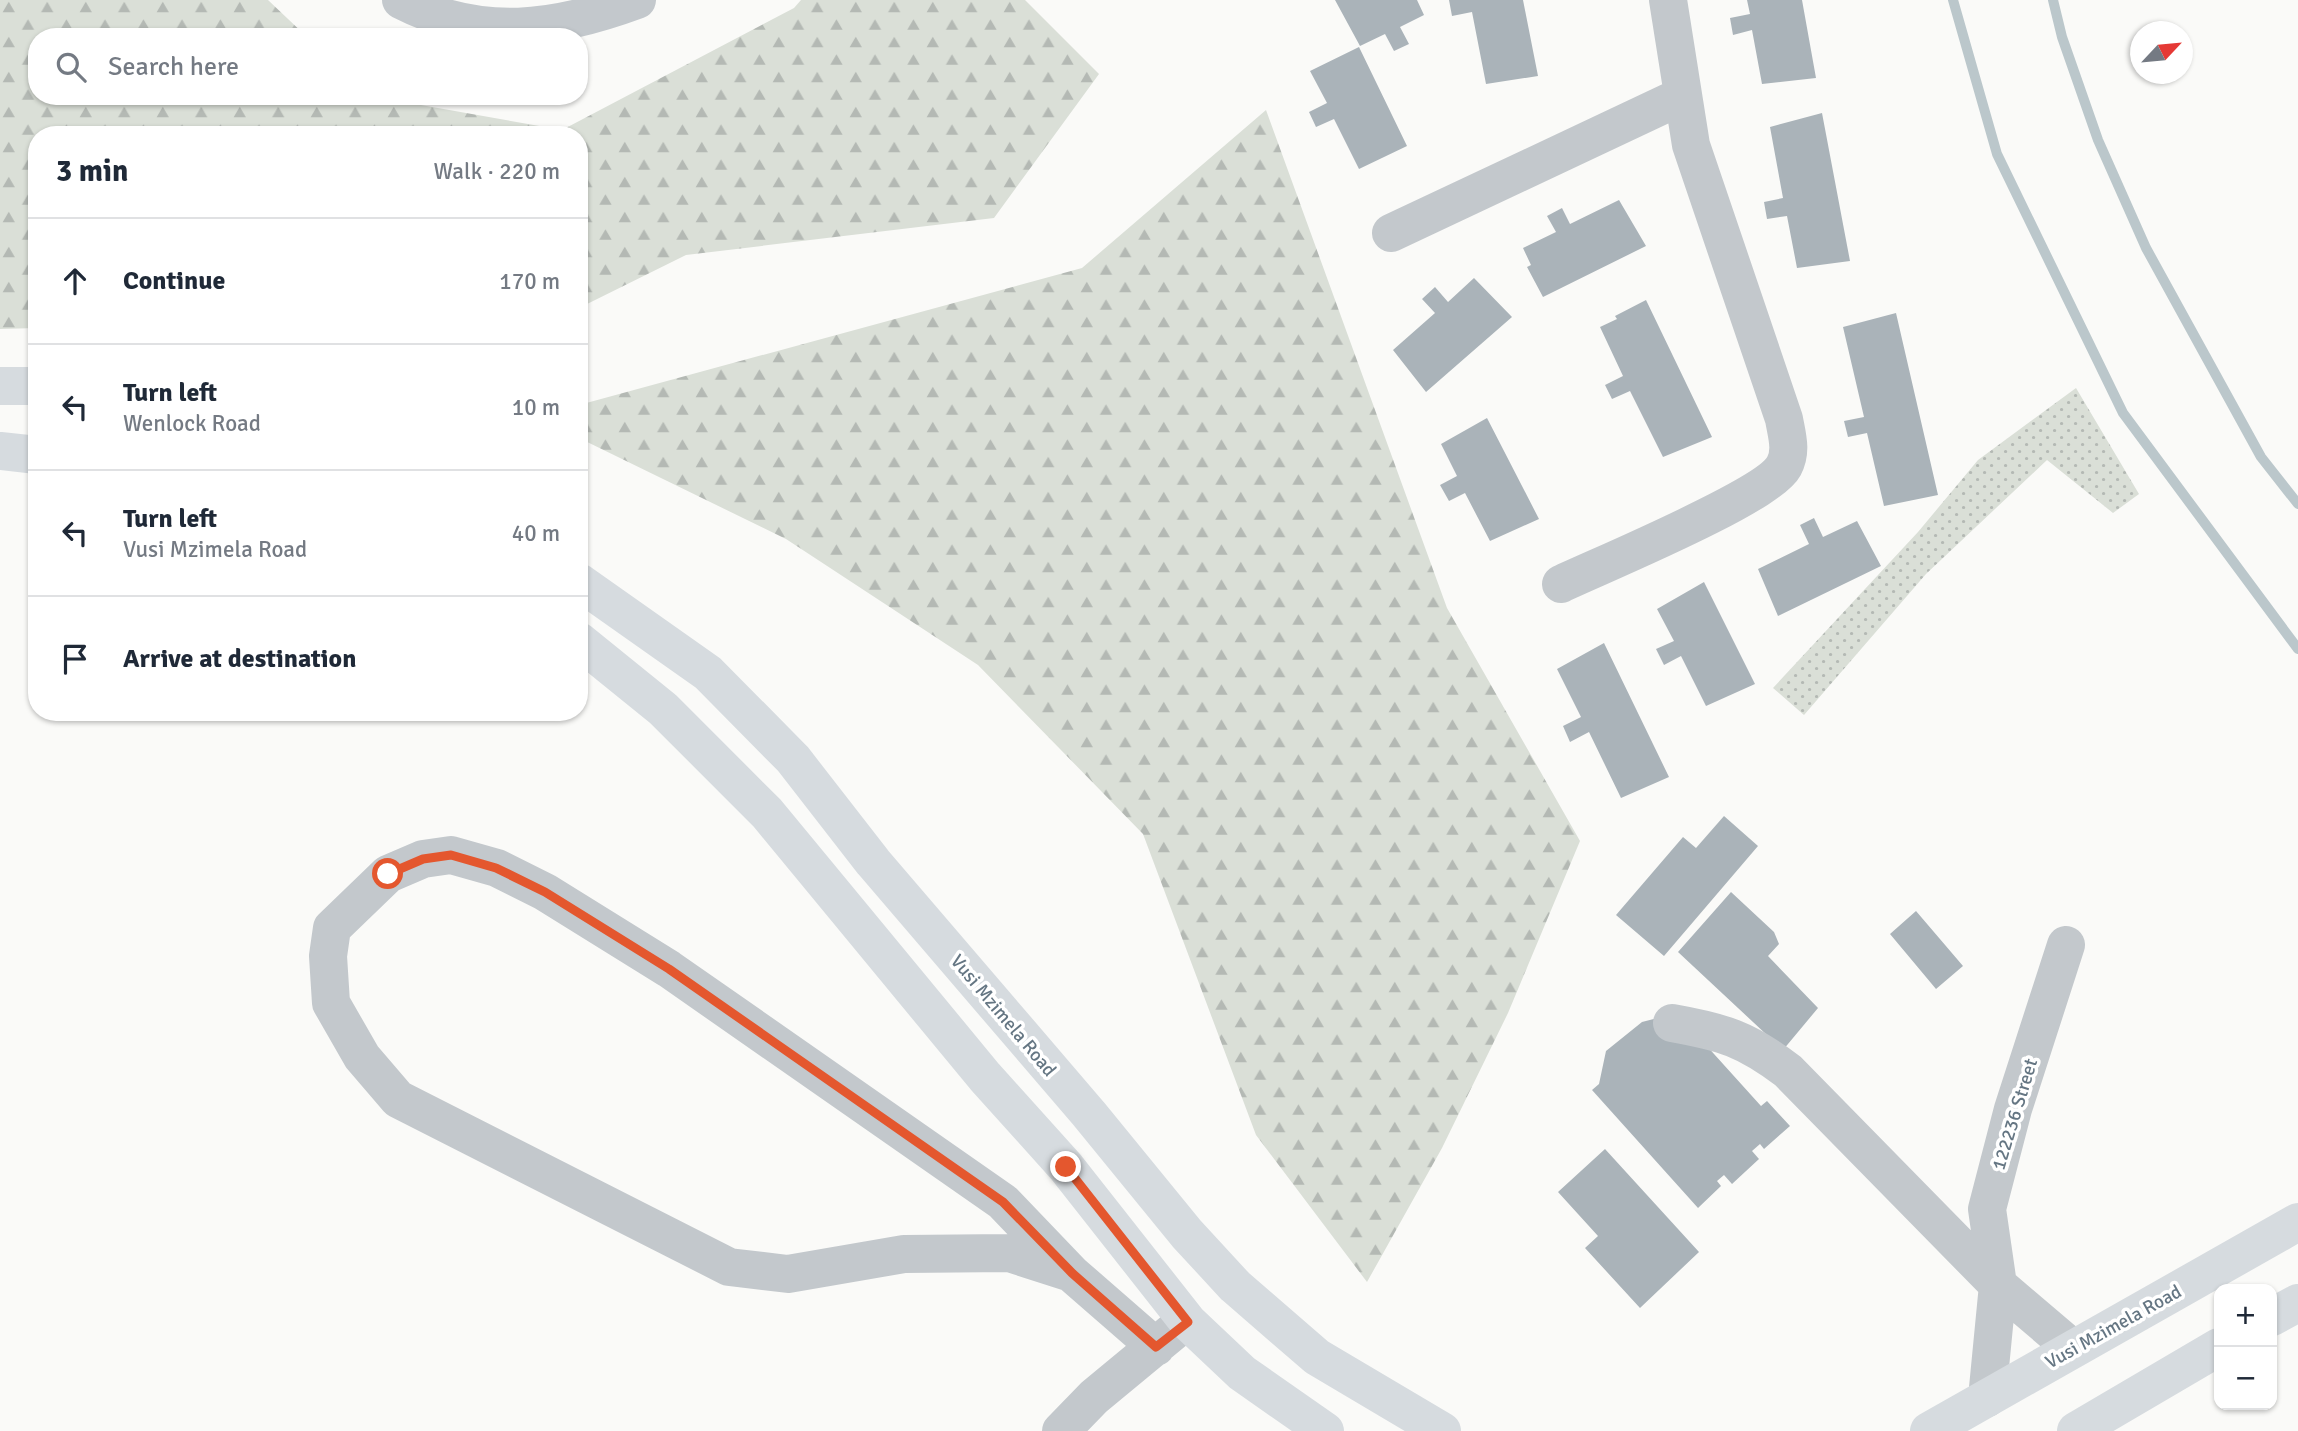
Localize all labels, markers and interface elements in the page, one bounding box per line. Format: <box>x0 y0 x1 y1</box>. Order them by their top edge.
north arrow <box>2130 21 2193 84</box>
search box <box>28 28 588 105</box>
icon: search <box>52 48 90 86</box>
text: Search here <box>108 51 239 83</box>
text: 3 min <box>56 153 128 190</box>
text: Walk · 220 m <box>434 157 560 186</box>
icon: ahead <box>56 262 94 300</box>
text: Continue <box>123 265 225 297</box>
text: 170 m <box>499 267 560 296</box>
text: Turn left <box>123 377 217 409</box>
icon: left <box>56 388 94 426</box>
text: 10 m <box>512 393 560 422</box>
text: Wenlock Road <box>123 409 261 438</box>
text: Turn left <box>123 503 217 535</box>
icon: left <box>56 514 94 552</box>
text: 40 m <box>512 519 560 548</box>
text: Vusi Mzimela Road <box>123 535 307 564</box>
icon: arrive <box>56 640 94 678</box>
text: Arrive at destination <box>123 643 356 675</box>
route start <box>372 858 403 889</box>
street label: Vusi Mzimela Road <box>945 950 1061 1082</box>
street label: 122236 Street <box>1987 1055 2043 1173</box>
route end <box>1050 1151 1081 1182</box>
street label: Vusi Mzimela Road <box>2041 1280 2186 1374</box>
map controls <box>2214 1284 2277 1410</box>
button: + <box>2214 1284 2277 1347</box>
button: − <box>2214 1347 2277 1410</box>

